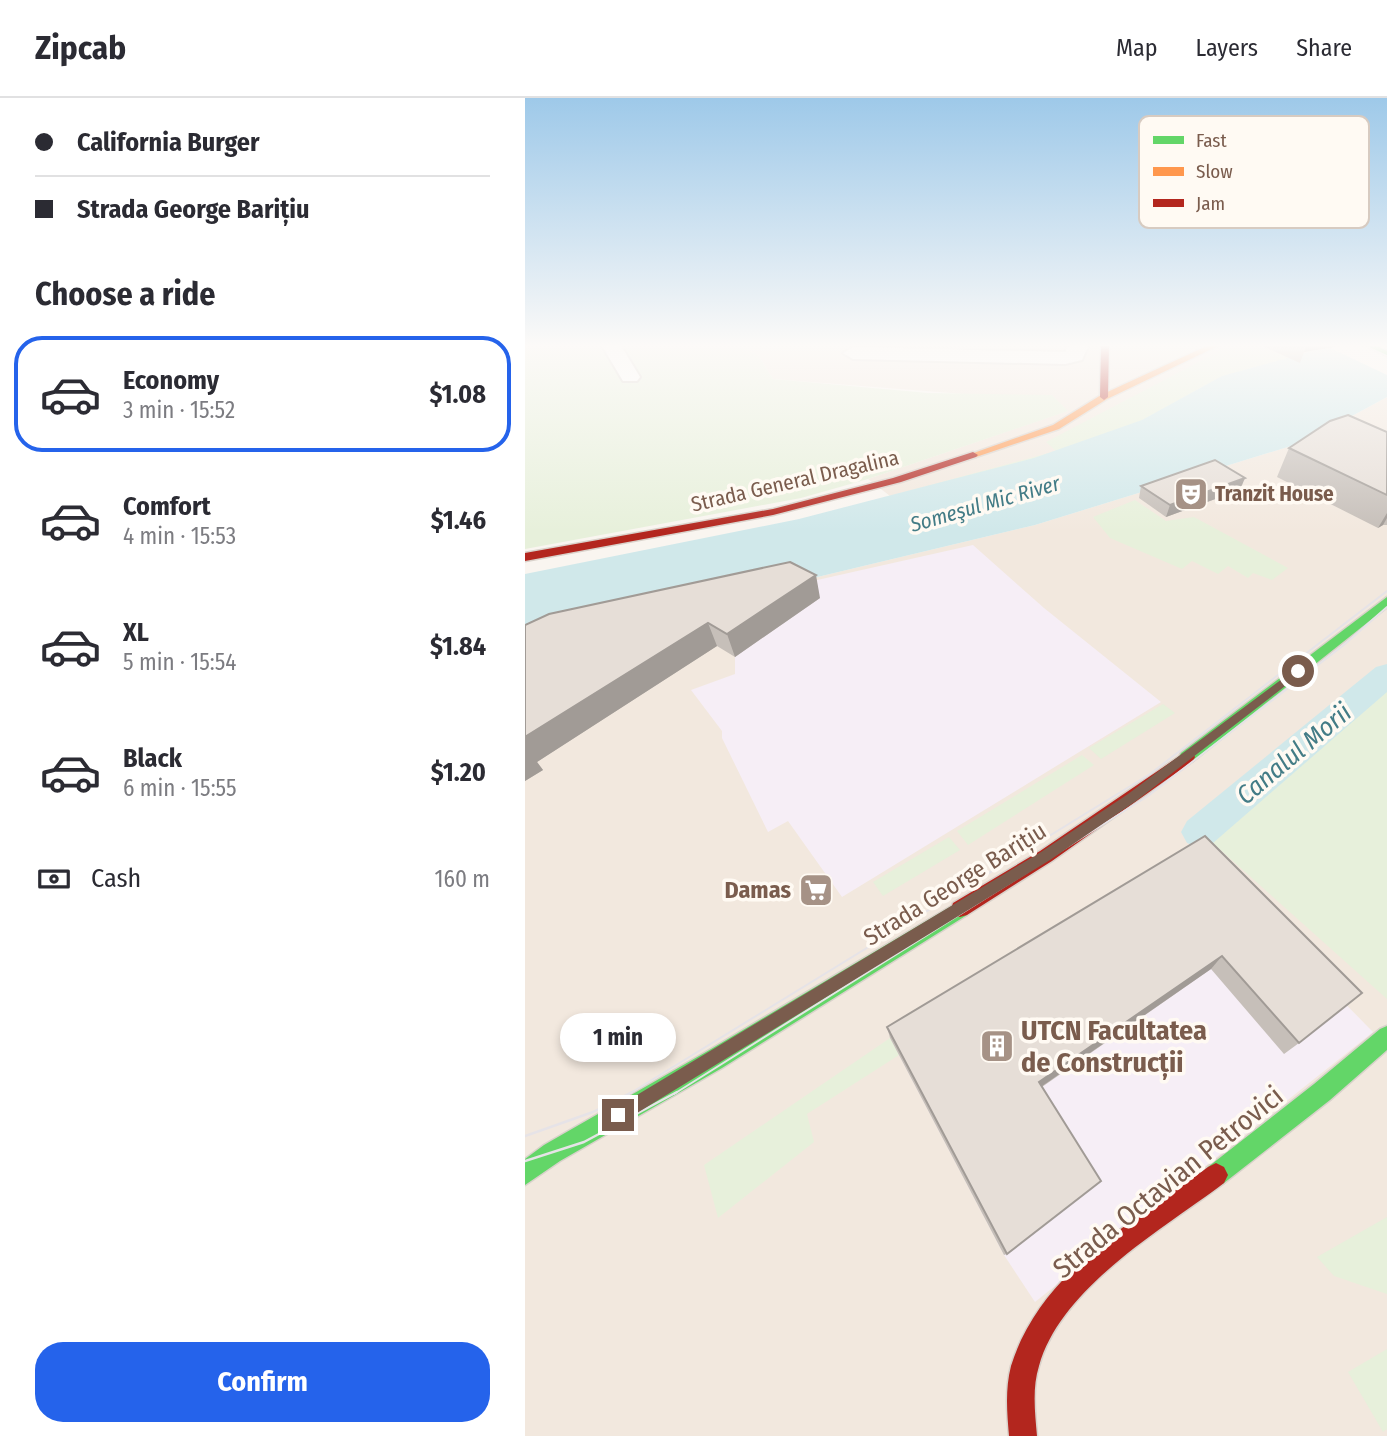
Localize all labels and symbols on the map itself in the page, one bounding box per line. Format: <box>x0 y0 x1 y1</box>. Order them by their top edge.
legend <box>1139 116 1369 228</box>
text: Fast <box>1196 129 1227 152</box>
text: Slow <box>1196 160 1233 183</box>
text: Jam <box>1196 192 1225 215</box>
street label: Strada General Dragalina <box>689 444 901 518</box>
water label: Someşul Mic River <box>906 470 1064 538</box>
theatre icon: Tranzit House <box>1172 475 1210 513</box>
place label: Tranzit House <box>1215 481 1334 507</box>
route start <box>1282 655 1314 687</box>
water label: Canalul Morii <box>1230 697 1358 811</box>
street label: Strada George Barițiu <box>859 817 1052 952</box>
supermarket icon: Damas <box>797 871 835 909</box>
place label: Damas <box>724 876 791 904</box>
callout: 1 min <box>560 1014 676 1062</box>
place label: UTCN Facultatea de Construcții <box>1021 1014 1207 1080</box>
building icon: UTCN Facultatea de Construcții <box>978 1027 1016 1065</box>
street label: Strada Octavian Petrovici <box>1046 1079 1290 1285</box>
route end <box>602 1099 634 1131</box>

